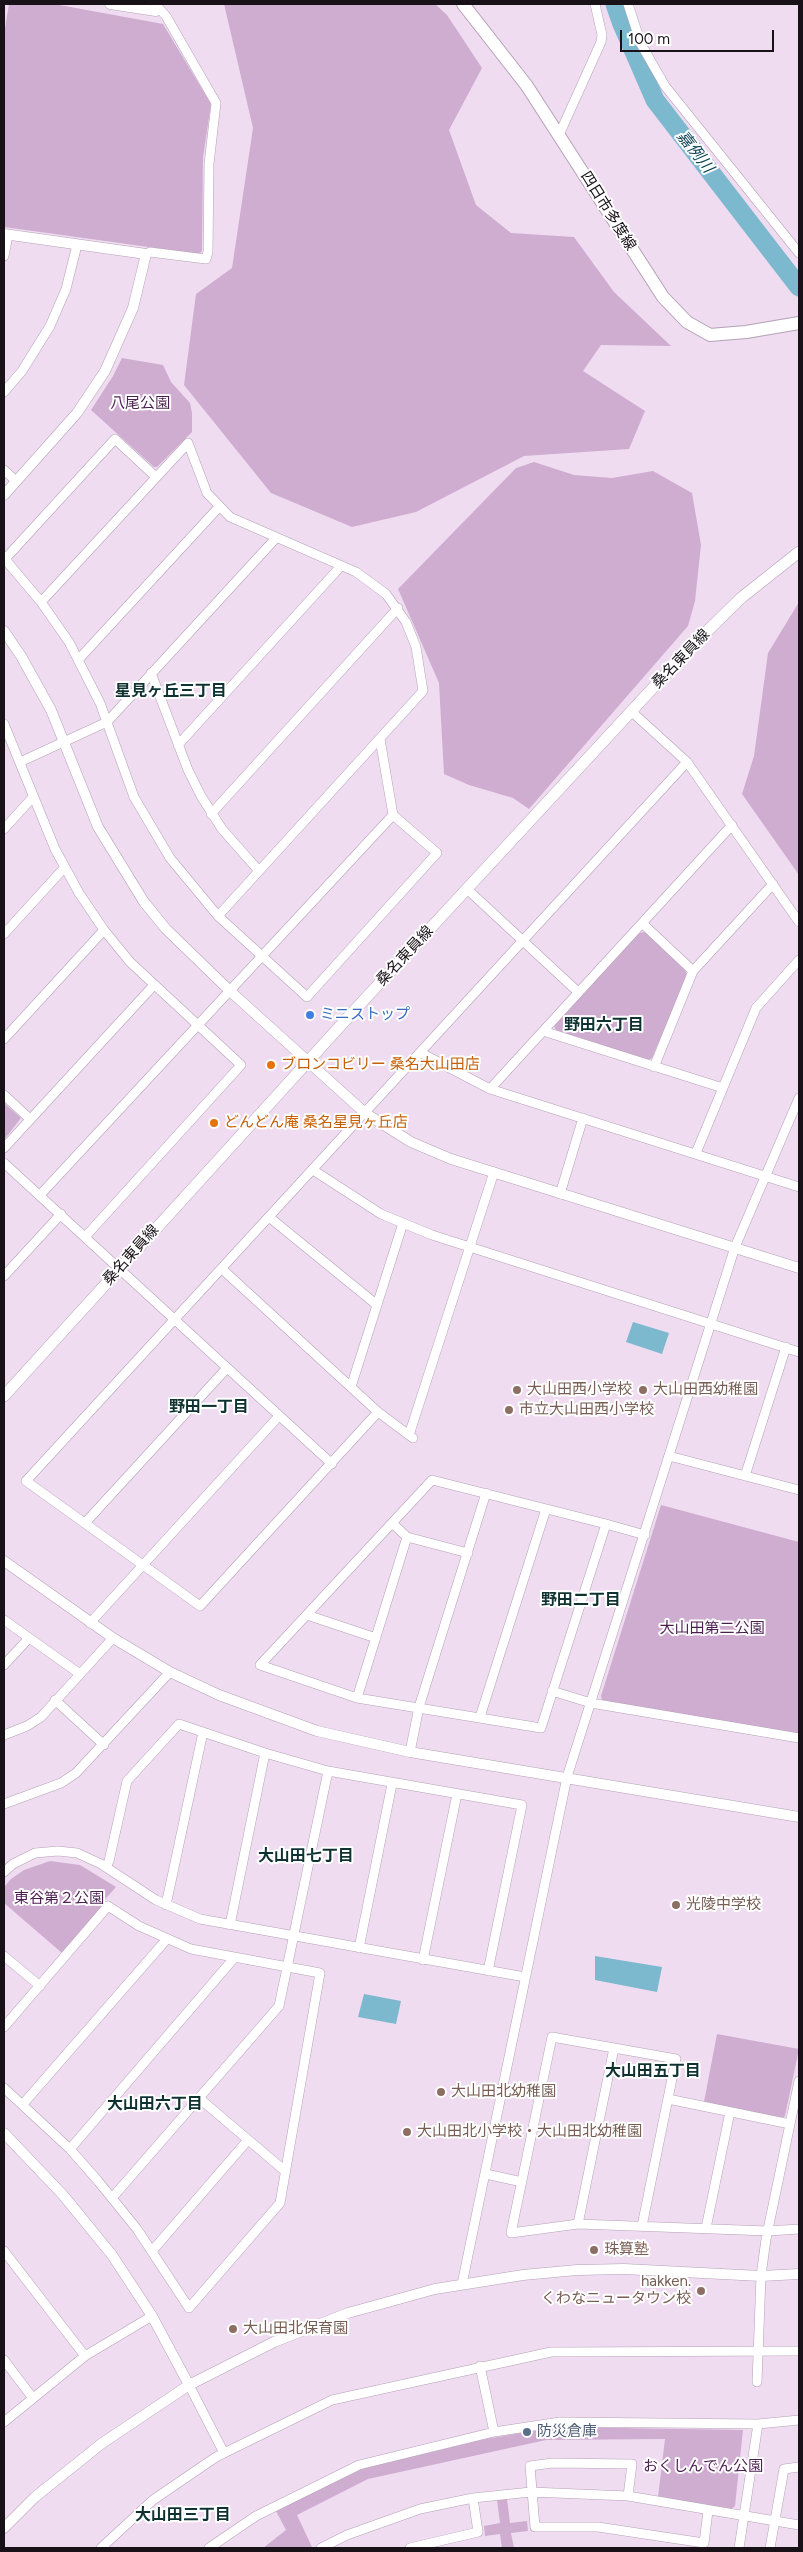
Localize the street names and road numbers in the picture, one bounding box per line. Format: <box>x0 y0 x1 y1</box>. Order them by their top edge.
street label: 四日市多度線 <box>577 168 639 254</box>
street label: 桑名東員線 <box>648 626 714 692</box>
street label: 桑名東員線 <box>373 922 437 990</box>
street label: 桑名東員線 <box>99 1221 163 1289</box>

